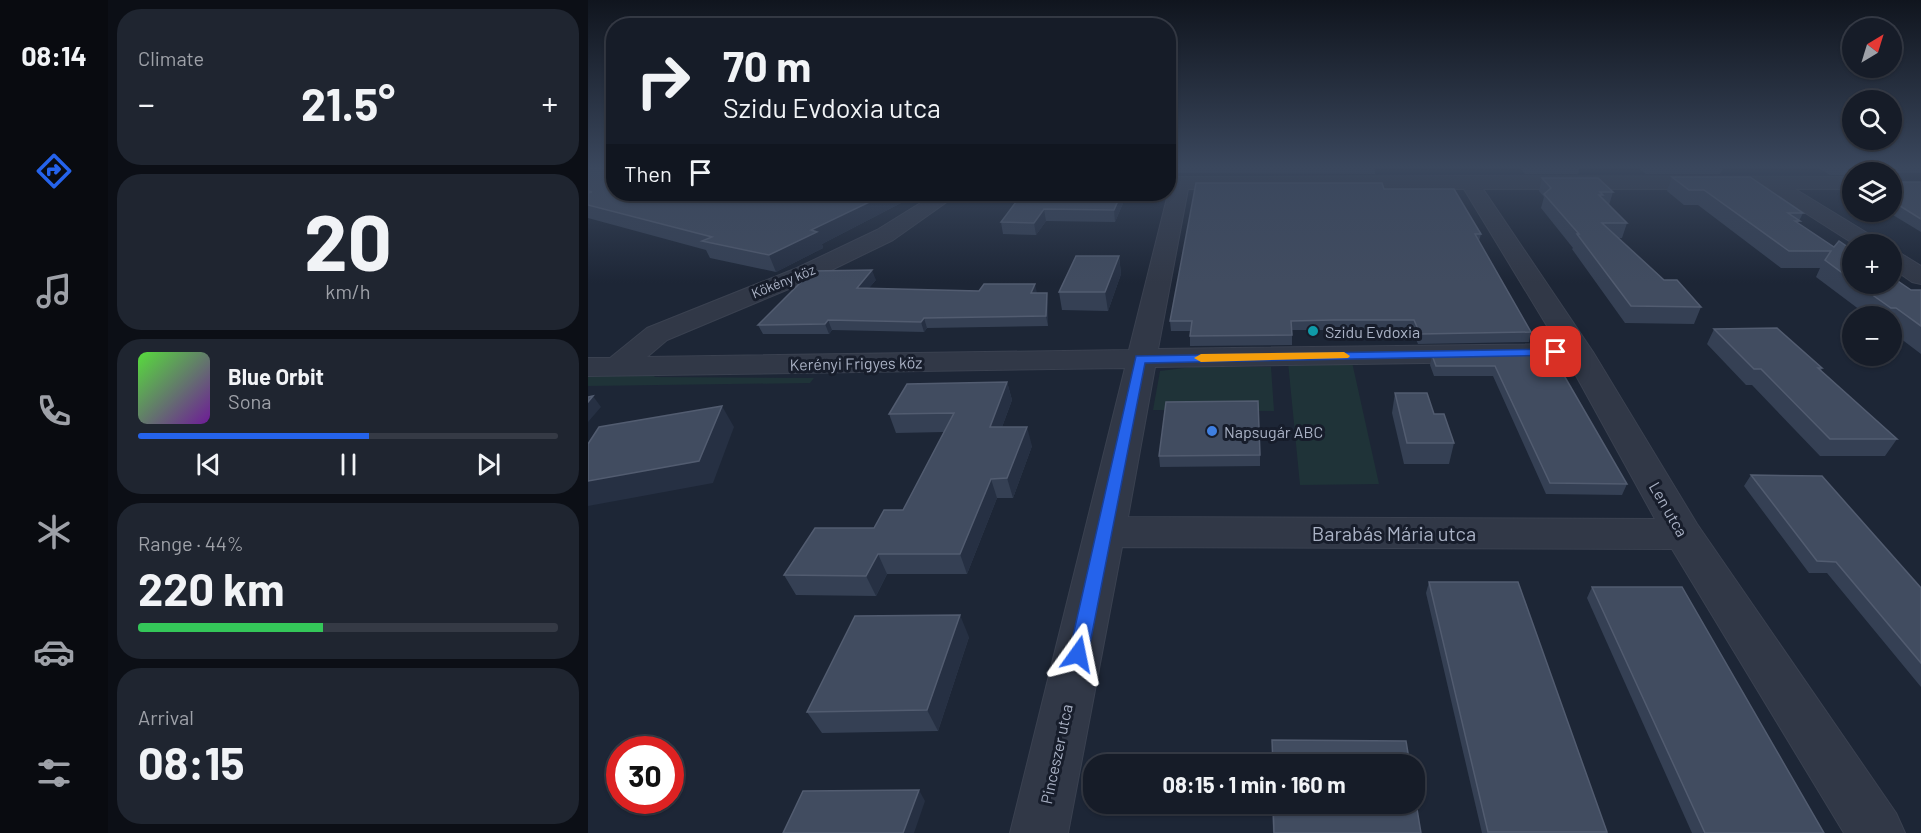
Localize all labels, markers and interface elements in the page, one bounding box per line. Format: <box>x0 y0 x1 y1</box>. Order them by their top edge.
north arrow <box>1842 18 1902 78</box>
map controls <box>1842 18 1902 366</box>
text: 08:14 <box>21 39 87 71</box>
text: 70 m <box>723 40 811 90</box>
icon: right <box>624 42 702 120</box>
text: Climate <box>138 46 204 70</box>
text: 21.5° <box>301 76 395 130</box>
text: − <box>138 83 155 123</box>
text: + <box>542 83 558 123</box>
button: search <box>1842 90 1902 150</box>
text: Szidu Evdoxia utca <box>723 91 941 123</box>
icon: directions <box>33 150 75 192</box>
icon: arrive <box>684 156 717 189</box>
text: Then <box>624 160 672 186</box>
button: layers <box>1842 162 1902 222</box>
text: 20 <box>304 193 392 287</box>
button: + <box>1842 234 1902 294</box>
street label: Kökény köz <box>749 261 817 301</box>
icon: music <box>33 270 75 312</box>
text: km/h <box>325 279 371 303</box>
button: − <box>1842 306 1902 366</box>
place label: Szidu Evdoxia <box>1325 322 1420 341</box>
marker: Szidu Evdoxia <box>1306 324 1320 338</box>
pin <box>1530 326 1581 377</box>
icon: arrive <box>1539 335 1572 368</box>
street label: Kerényi Frigyes köz <box>790 352 922 374</box>
text: Blue Orbit <box>228 363 324 389</box>
text: Sona <box>228 389 272 413</box>
icon: phone <box>33 390 75 432</box>
place label: Napsugár ABC <box>1224 422 1323 441</box>
marker: Napsugár ABC <box>1205 424 1219 438</box>
icon: previous <box>192 448 225 481</box>
icon: pause <box>332 448 365 481</box>
icon: next <box>472 448 505 481</box>
street label: Len utca <box>1646 478 1692 540</box>
icon: climate <box>33 511 75 553</box>
street label: Barabás Mária utca <box>1312 521 1476 545</box>
text: Range · 44% <box>138 531 244 555</box>
text: 220 km <box>138 561 285 615</box>
position arrow <box>1046 622 1110 686</box>
icon: car <box>33 631 75 673</box>
street label: Pinceszer utca <box>1036 702 1076 806</box>
text: Arrival <box>138 705 194 729</box>
text: 08:15 <box>138 735 245 789</box>
speed limit sign: 30 <box>606 736 684 814</box>
icon: filters <box>33 752 75 794</box>
text: 08:15 · 1 min · 160 m <box>1162 771 1346 797</box>

